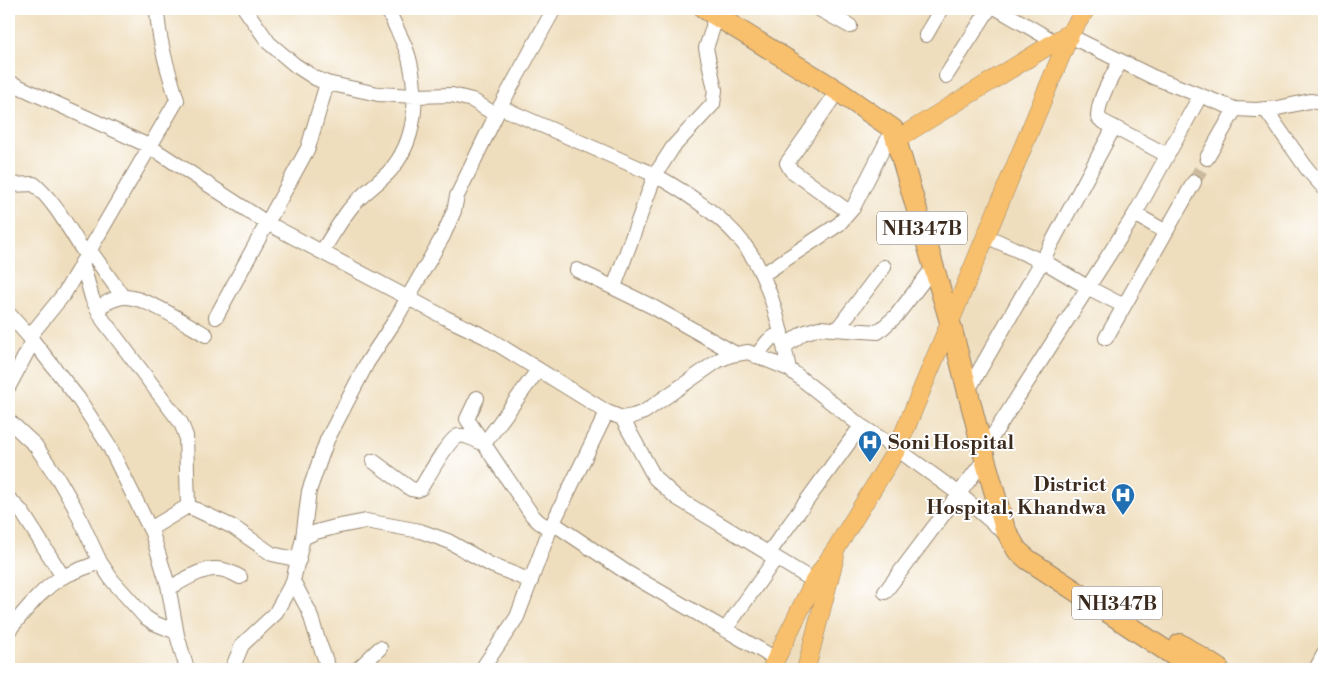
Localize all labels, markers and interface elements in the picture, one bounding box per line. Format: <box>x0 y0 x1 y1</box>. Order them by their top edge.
road number: NH347B <box>877 212 967 244</box>
hospital icon: Soni Hospital <box>857 429 883 463</box>
place label: Soni Hospital <box>888 431 1014 456</box>
place label: District Hospital, Khandwa <box>927 473 1107 521</box>
hospital icon: District Hospital, Khandwa <box>1110 482 1136 516</box>
road number: NH347B <box>1072 586 1162 620</box>

